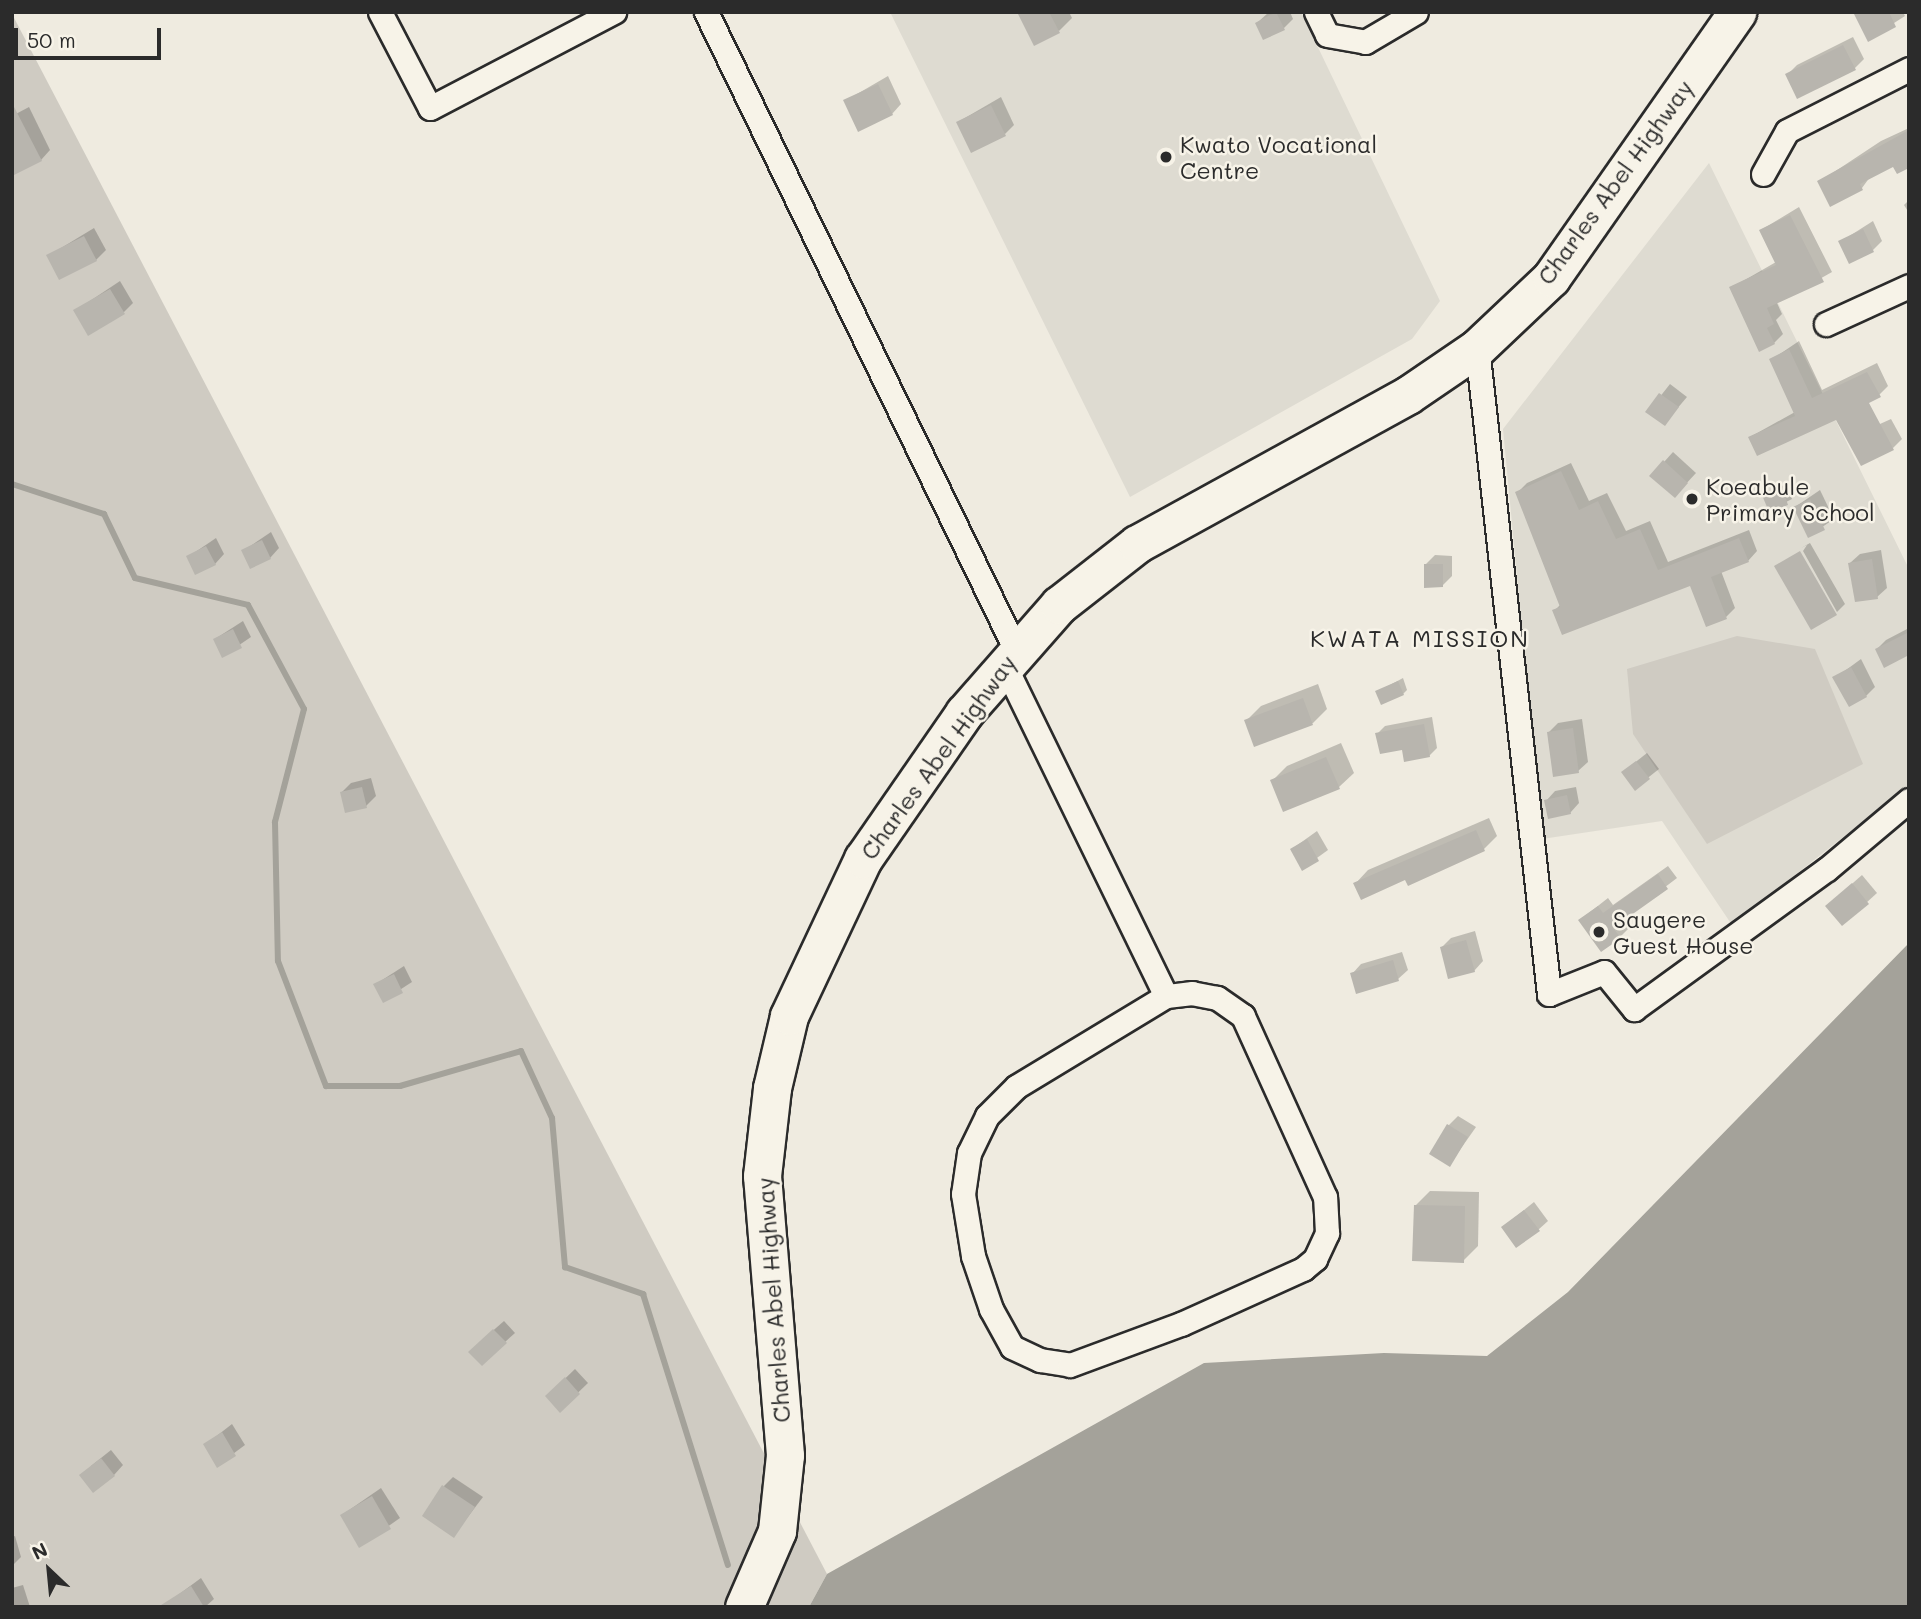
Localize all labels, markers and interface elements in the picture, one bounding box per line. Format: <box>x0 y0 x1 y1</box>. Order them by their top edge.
scale bar <box>18 14 164 58</box>
text: 50 m <box>27 26 76 53</box>
street label: Charles Abel Highway <box>1532 75 1698 289</box>
place label: Kwato Vocational Centre <box>1180 130 1377 184</box>
marker: Kwato Vocational Centre <box>1158 149 1174 165</box>
place label: Koeabule Primary School <box>1706 472 1875 526</box>
marker: Koeabule Primary School <box>1684 491 1700 507</box>
district label: KWATA MISSION <box>1312 624 1528 652</box>
street label: Charles Abel Highway <box>855 650 1021 864</box>
place label: Saugere Guest House <box>1613 905 1754 959</box>
marker: Saugere Guest House <box>1591 924 1607 940</box>
street label: Charles Abel Highway <box>751 1176 795 1424</box>
north arrow <box>14 1535 84 1605</box>
text: N <box>28 1536 52 1565</box>

